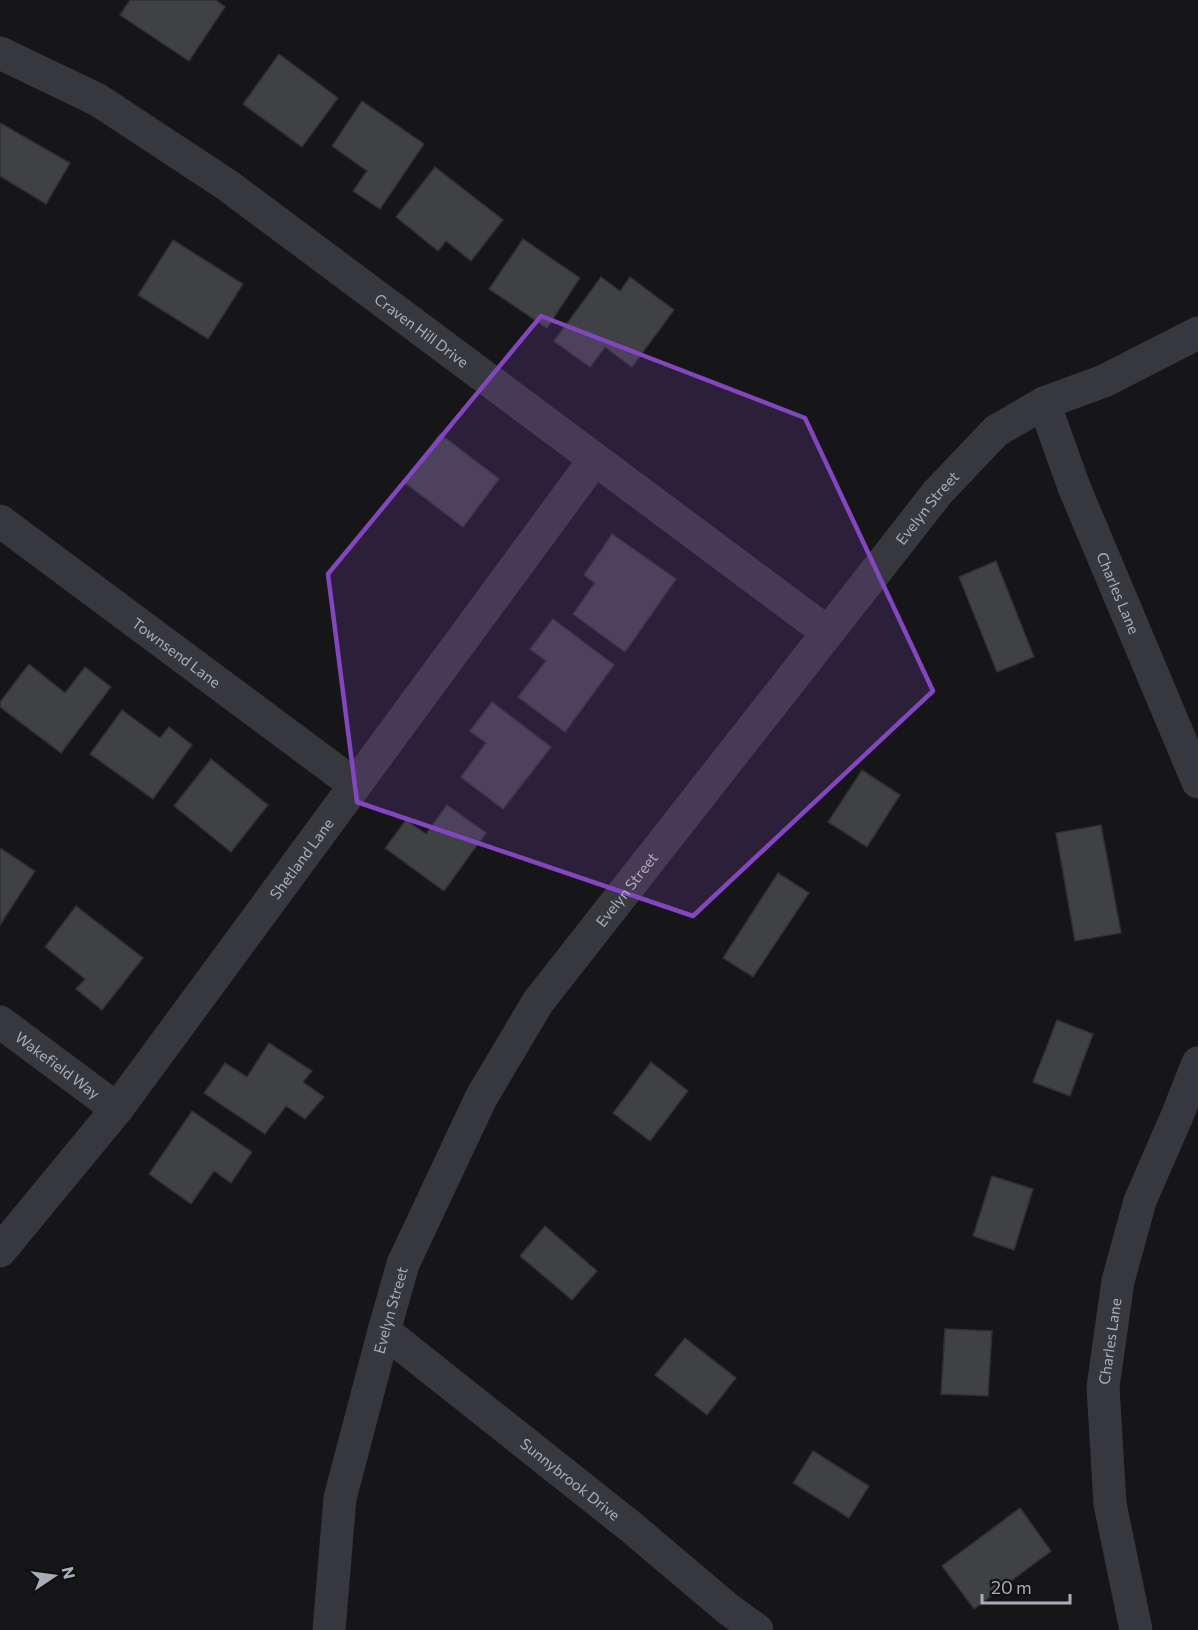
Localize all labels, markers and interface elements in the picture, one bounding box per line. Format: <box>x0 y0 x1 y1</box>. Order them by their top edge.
street label: Craven Hill Drive <box>371 289 472 371</box>
street label: Evelyn Street <box>892 467 962 548</box>
street label: Charles Lane <box>1093 549 1144 637</box>
street label: Townsend Lane <box>129 614 224 691</box>
street label: Shetland Lane <box>266 814 337 903</box>
street label: Evelyn Street <box>592 849 661 930</box>
street label: Wakefield Way <box>12 1028 104 1102</box>
street label: Evelyn Street <box>369 1264 411 1355</box>
street label: Charles Lane <box>1094 1297 1124 1386</box>
street label: Sunnybrook Drive <box>517 1434 624 1524</box>
north arrow <box>24 1546 84 1606</box>
text: N <box>58 1565 80 1580</box>
scale bar <box>982 1567 1070 1605</box>
text: 20 m <box>991 1576 1032 1598</box>

